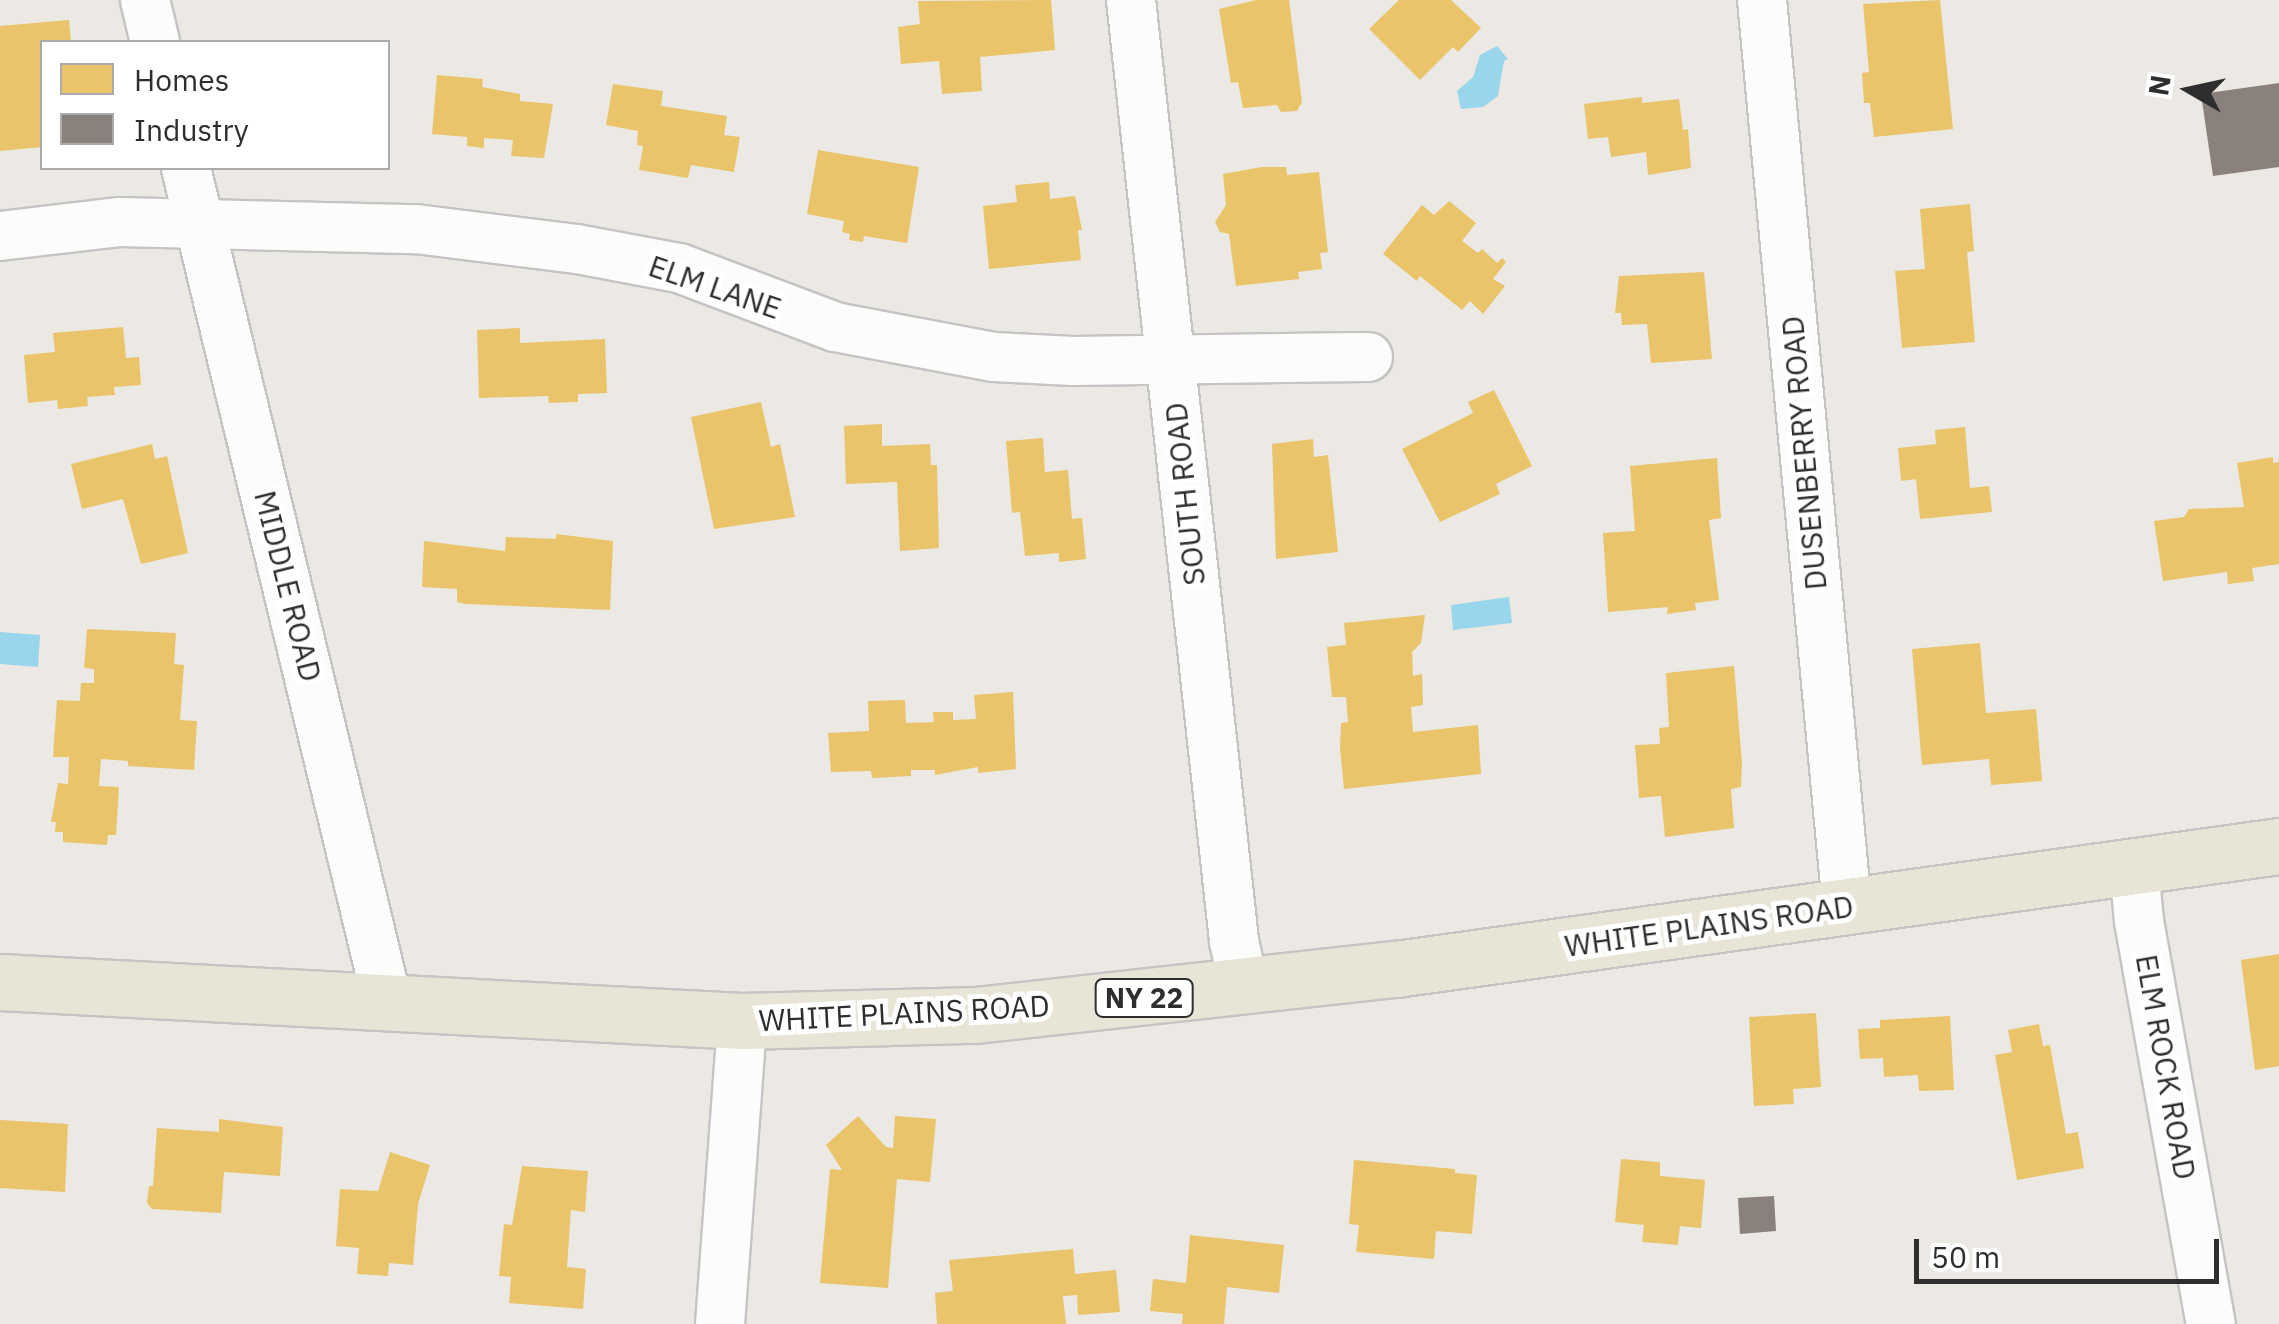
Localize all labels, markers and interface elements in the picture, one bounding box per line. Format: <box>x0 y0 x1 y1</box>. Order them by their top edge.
legend <box>40 40 390 170</box>
north arrow <box>2139 40 2239 140</box>
text: Homes <box>134 60 229 99</box>
text: N <box>2139 72 2179 98</box>
text: Industry <box>134 110 249 149</box>
street label: ELM LANE <box>644 248 786 326</box>
street label: DUSENBERRY ROAD <box>1774 314 1834 592</box>
street label: SOUTH ROAD <box>1158 401 1212 587</box>
street label: MIDDLE ROAD <box>247 487 329 685</box>
street label: WHITE PLAINS ROAD <box>1562 888 1856 964</box>
street label: ELM ROCK ROAD <box>2128 952 2204 1182</box>
road number: NY 22 <box>1094 975 1194 1021</box>
street label: WHITE PLAINS ROAD <box>758 987 1050 1039</box>
scale bar <box>1919 1219 2224 1281</box>
text: 50 m <box>1931 1237 2000 1276</box>

